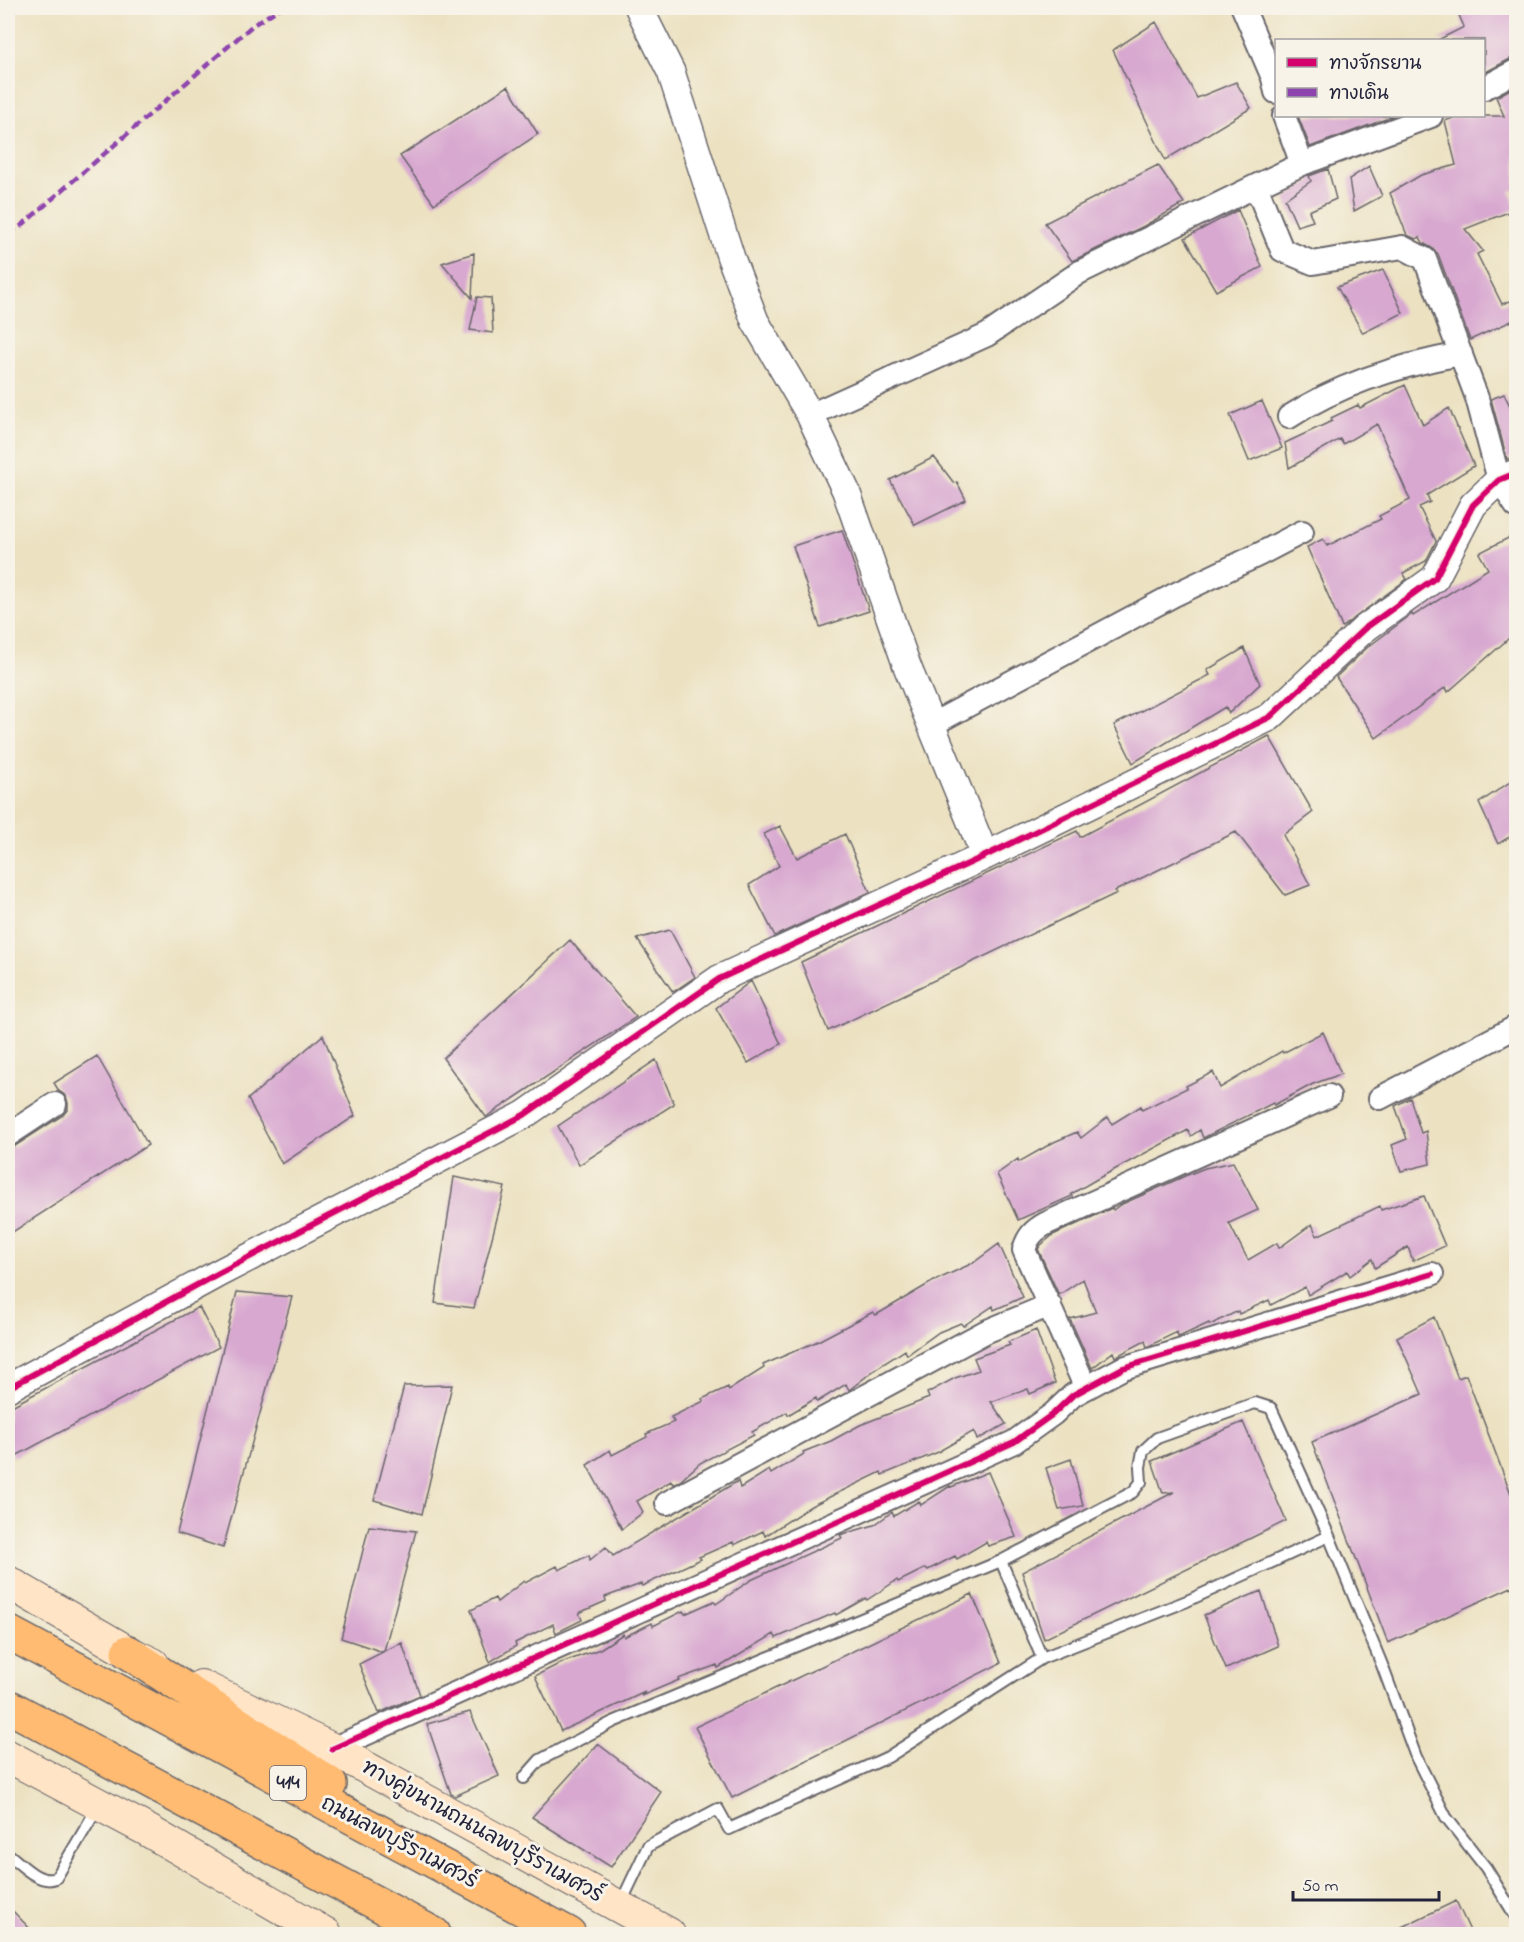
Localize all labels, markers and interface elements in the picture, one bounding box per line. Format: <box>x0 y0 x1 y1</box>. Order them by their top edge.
legend <box>1275 39 1485 117</box>
text: ทางจักรยาน <box>1329 52 1421 78</box>
text: ทางเดิน <box>1329 82 1389 108</box>
street label: ทางคู่ขนานถนนลพบุรีราเมศวร์ <box>357 1755 607 1909</box>
road number: 414 <box>270 1766 306 1800</box>
street label: ถนนลพบุรีราเมศวร์ <box>316 1791 482 1895</box>
scale bar <box>1293 1864 1438 1902</box>
text: 50 m <box>1302 1874 1339 1900</box>

